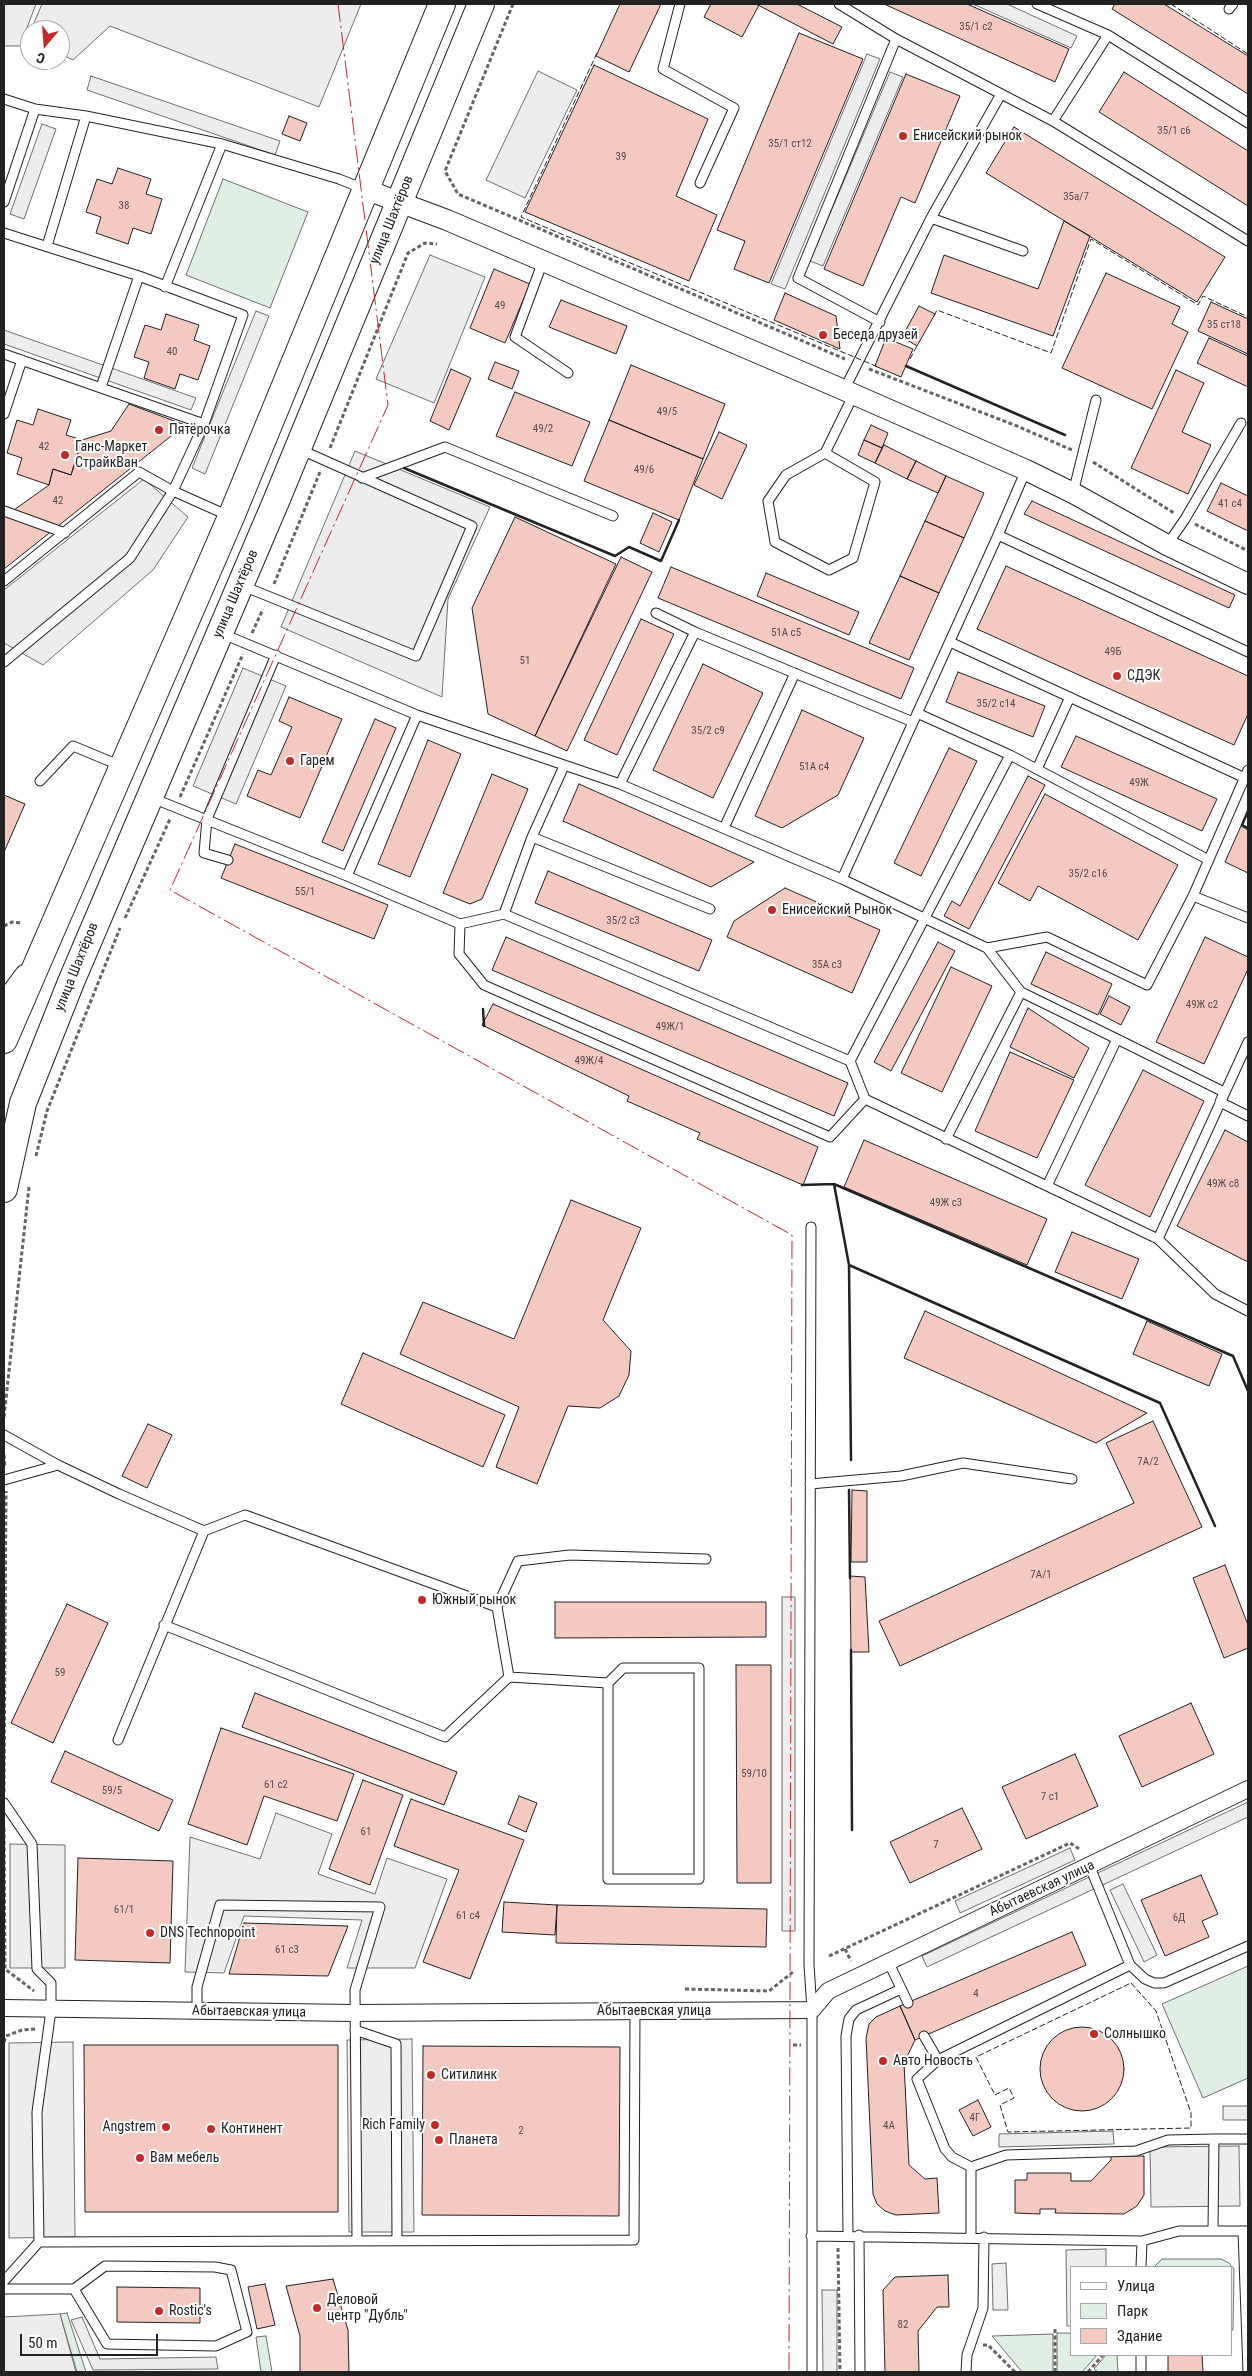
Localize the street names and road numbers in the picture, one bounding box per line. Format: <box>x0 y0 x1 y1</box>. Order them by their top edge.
street label: улица Шахтёров <box>367 173 417 267</box>
street label: улица Шахтёров <box>210 547 262 641</box>
street label: улица Шахтёров <box>52 920 102 1014</box>
street label: Абытаевская улица <box>987 1857 1097 1921</box>
street label: Абытаевская улица <box>192 2003 306 2021</box>
street label: Абытаевская улица <box>597 2003 711 2019</box>

